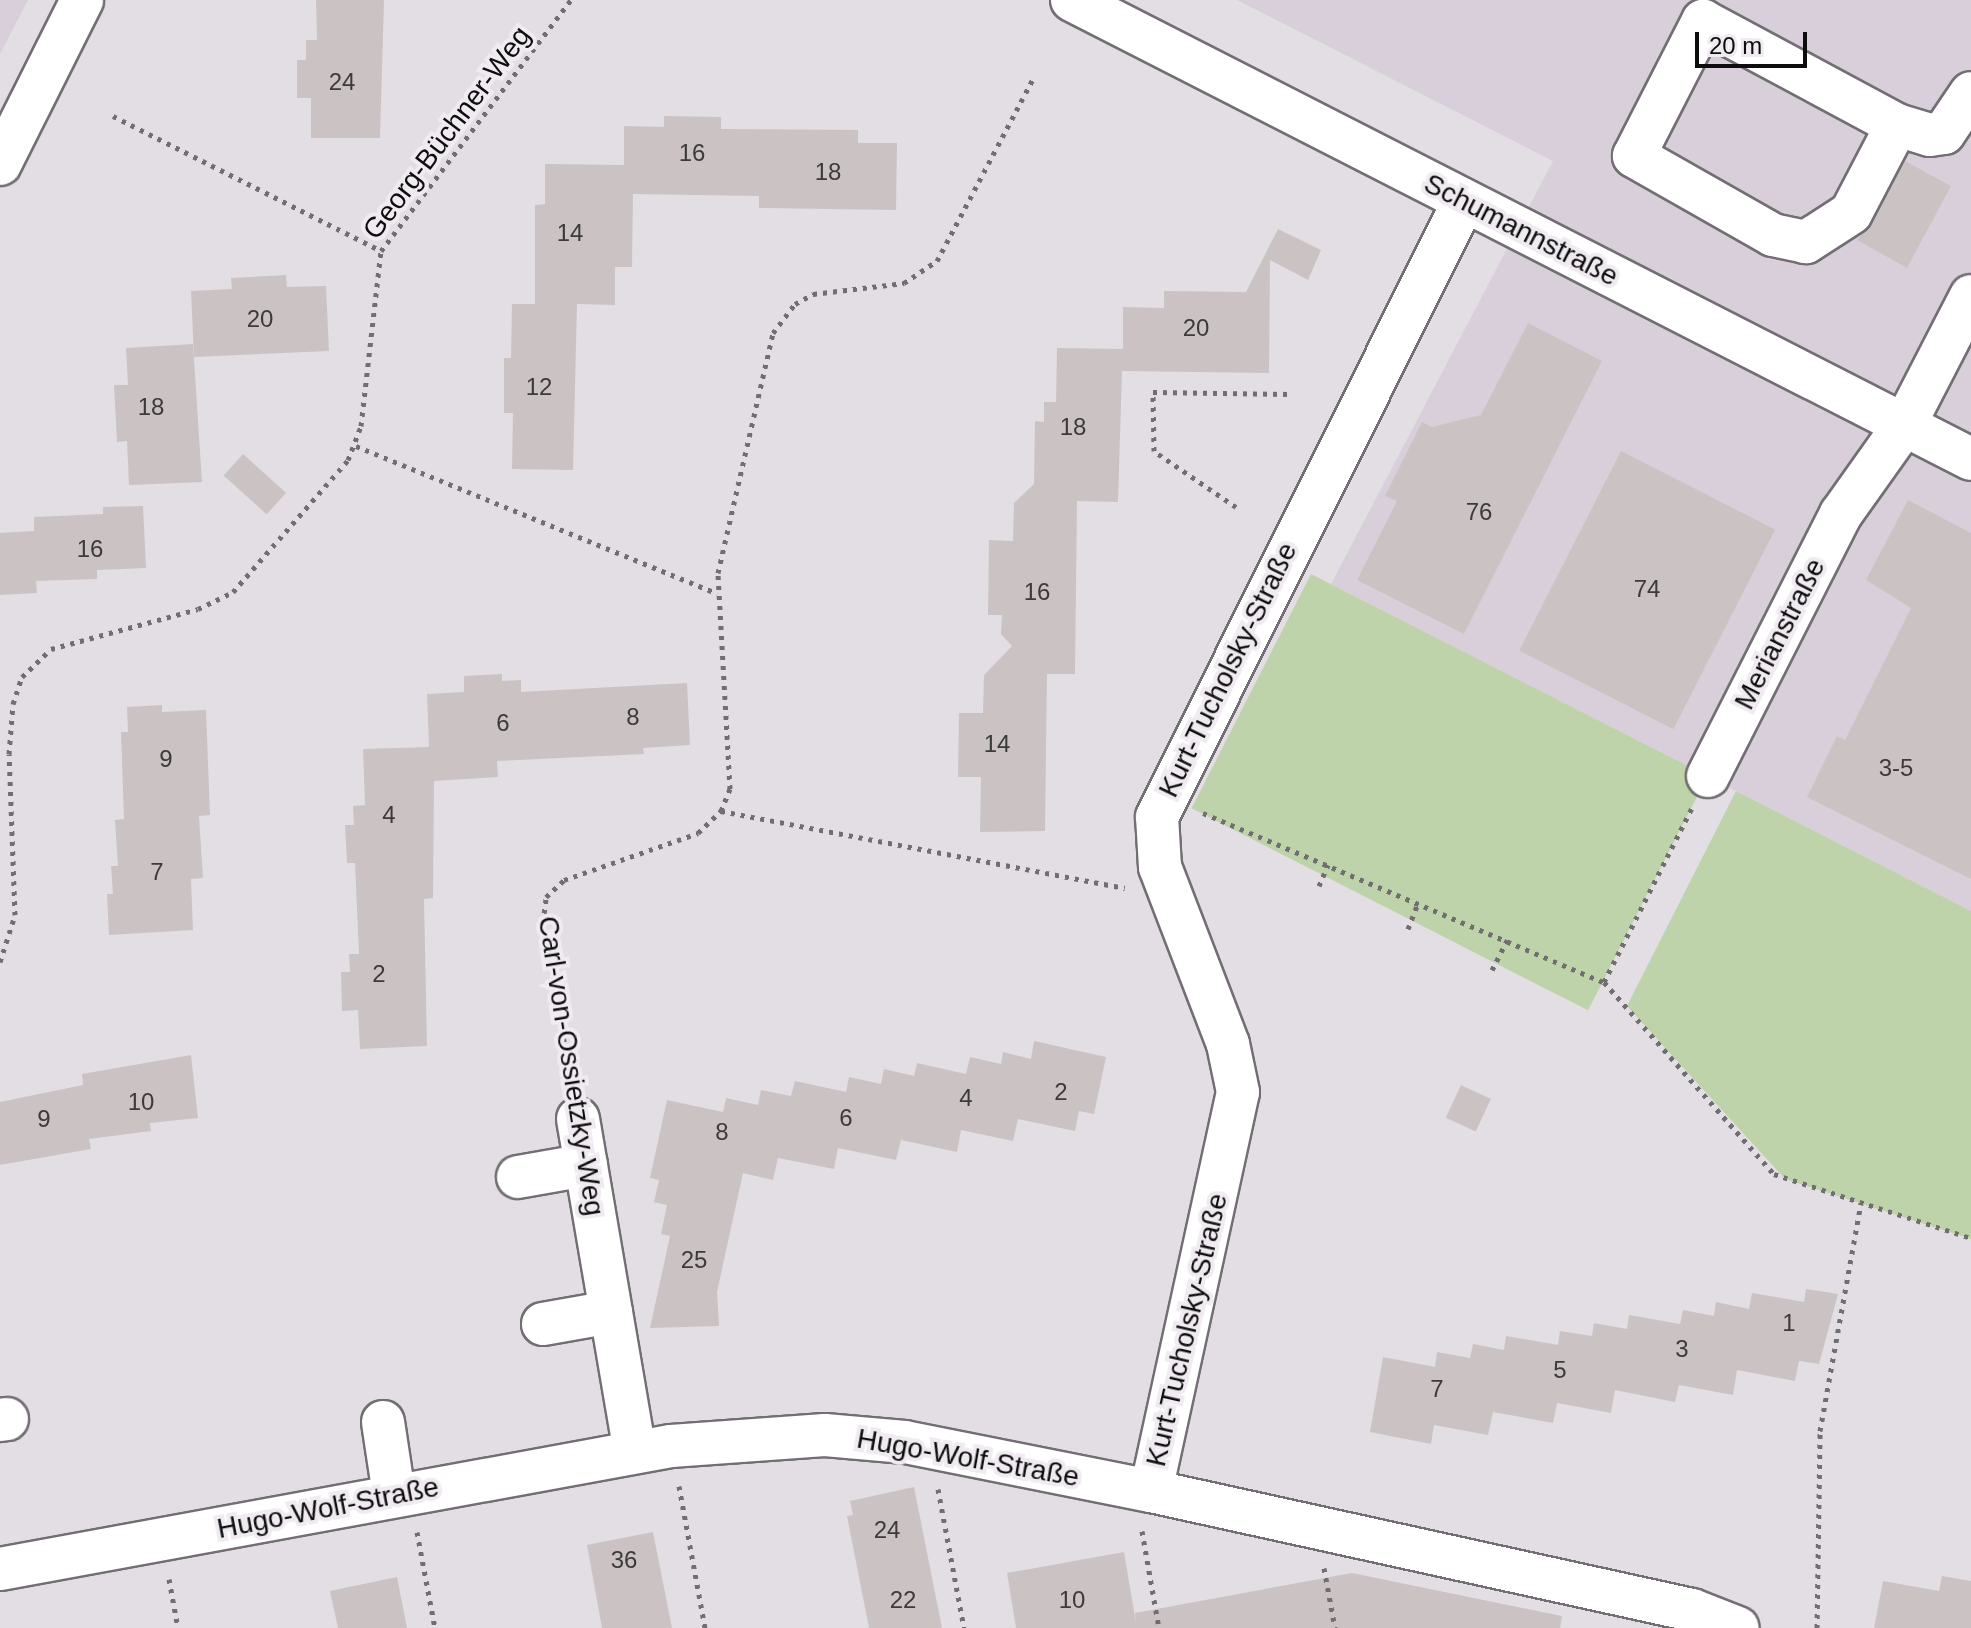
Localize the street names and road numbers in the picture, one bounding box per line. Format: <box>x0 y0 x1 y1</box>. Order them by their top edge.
street label: Georg-Büchner-Weg <box>356 20 538 246</box>
street label: Schumannstraße <box>1418 167 1624 293</box>
street label: Kurt-Tucholsky-Straße <box>1152 537 1304 803</box>
street label: Merianstraße <box>1728 553 1832 715</box>
street label: Carl-von-Ossietzky-Weg <box>531 914 611 1218</box>
street label: Kurt-Tucholsky-Straße <box>1139 1190 1235 1470</box>
street label: Hugo-Wolf-Straße <box>854 1422 1082 1494</box>
street label: Hugo-Wolf-Straße <box>214 1470 442 1546</box>

